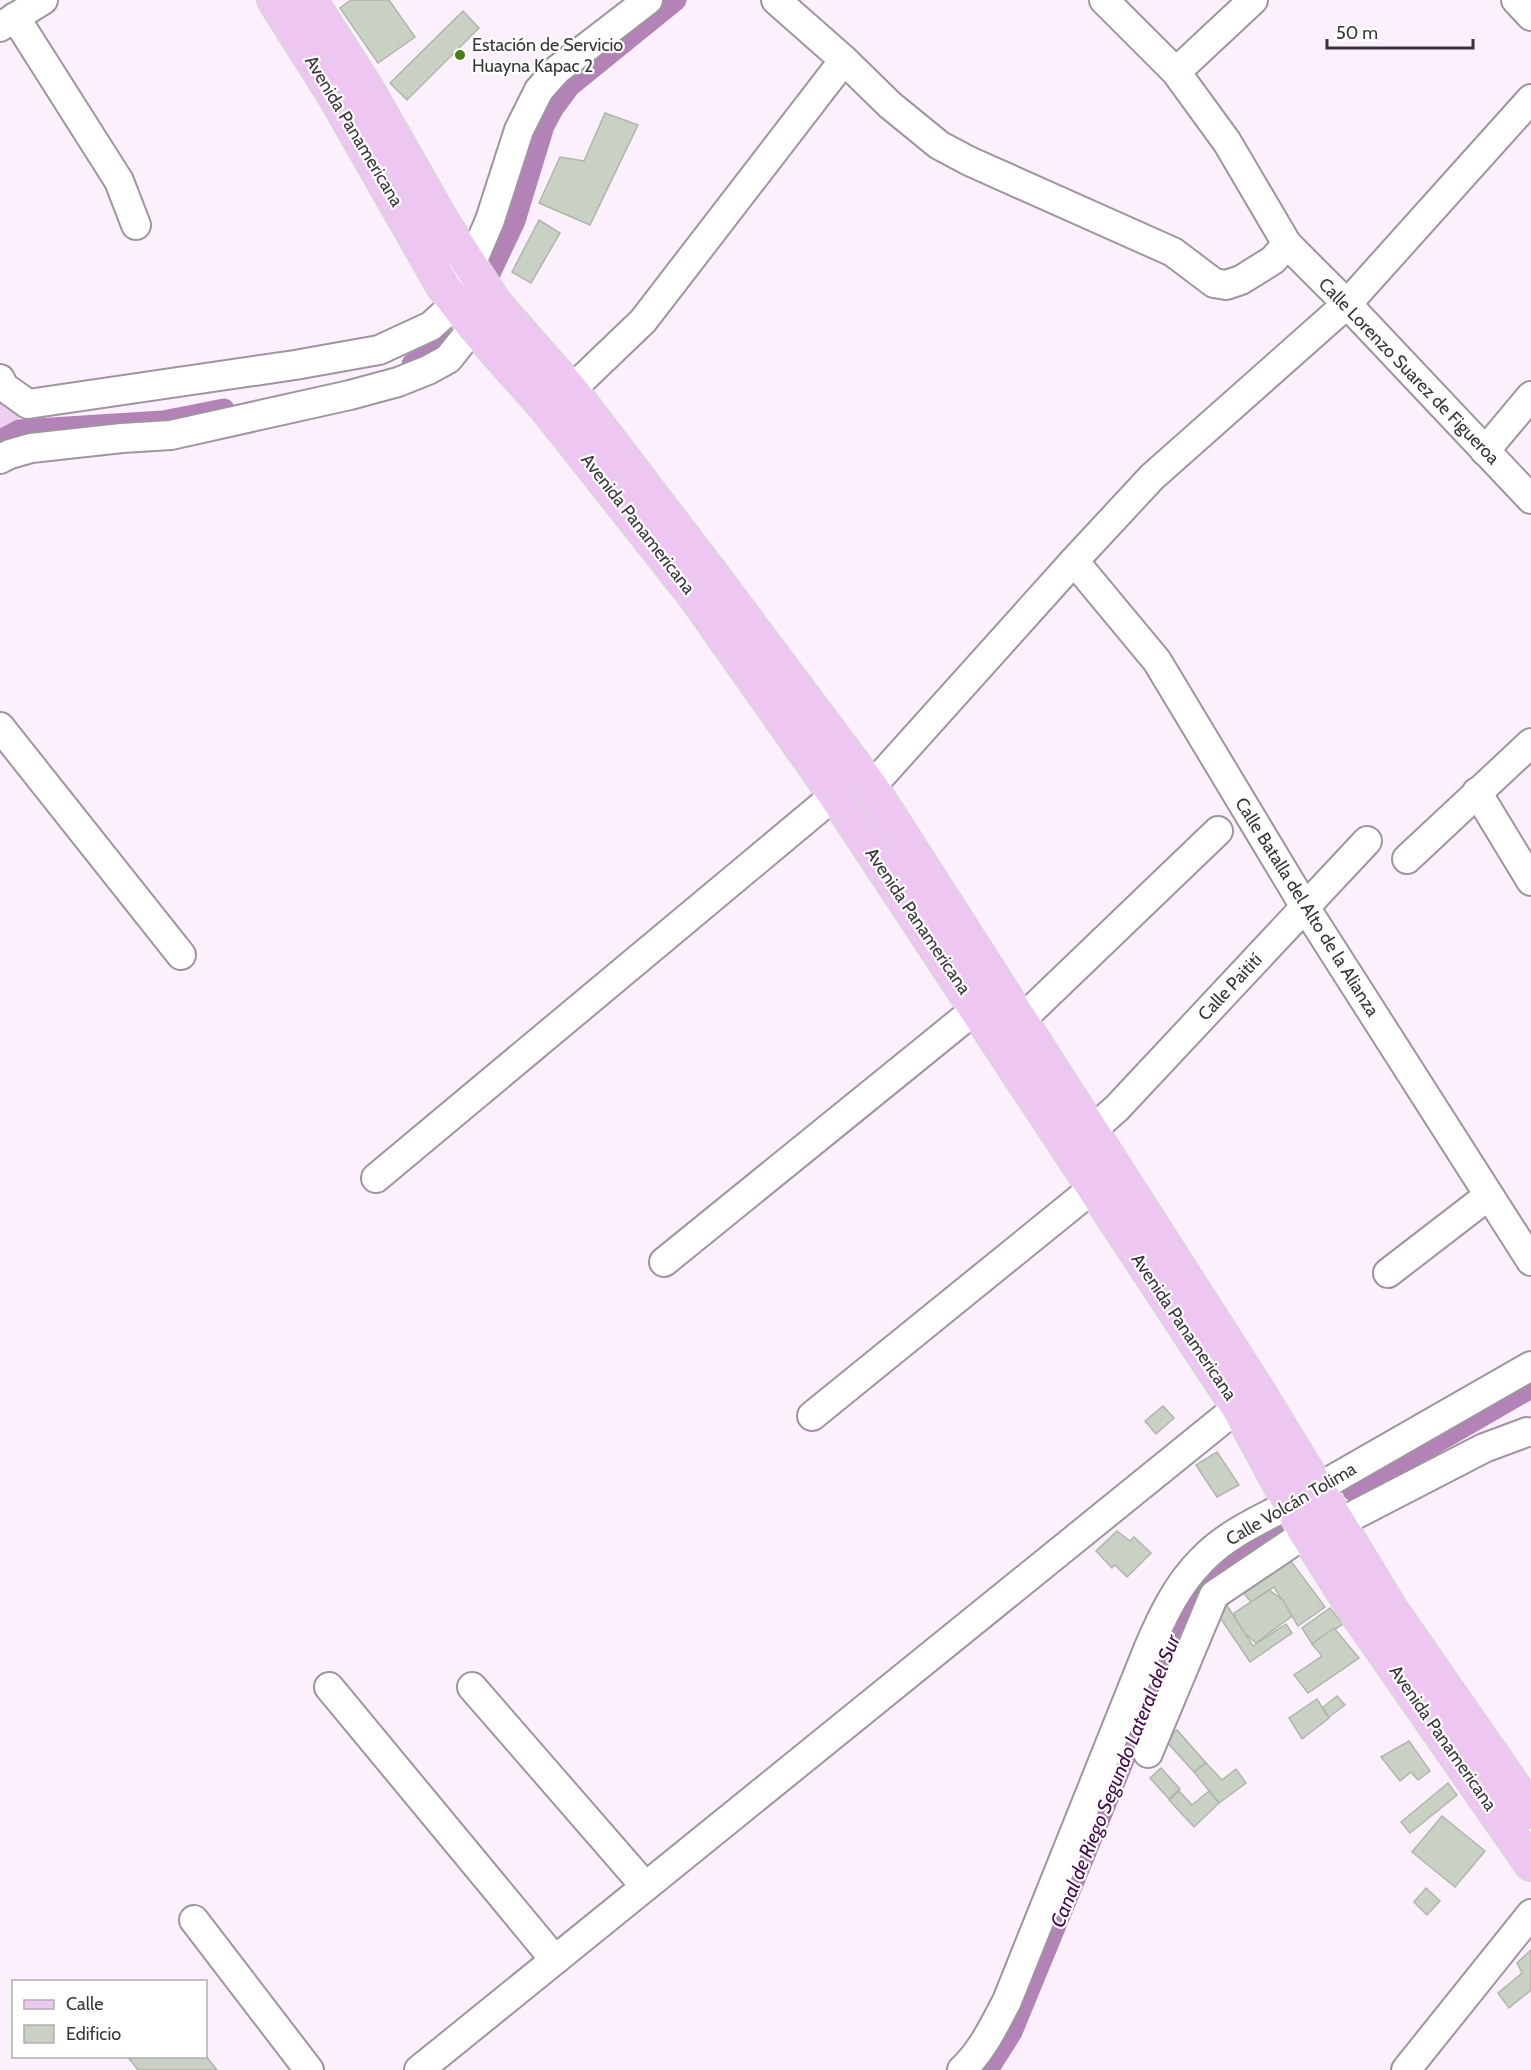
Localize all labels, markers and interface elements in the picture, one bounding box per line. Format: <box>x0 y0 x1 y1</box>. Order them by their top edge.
scale bar <box>1327 12 1472 50</box>
text: 50 m <box>1336 22 1378 44</box>
place label: Estación de Servicio Huayna Kapac 2 <box>472 34 623 77</box>
marker: Estación de Servicio Huayna Kapac 2 <box>453 48 467 62</box>
street label: Avenida Panamericana <box>300 51 408 211</box>
street label: Calle Lorenzo Suarez de Figueroa <box>1314 273 1504 469</box>
street label: Avenida Panamericana <box>576 449 700 599</box>
street label: Calle Batalla del Alto de la Alianza <box>1230 793 1384 1021</box>
street label: Avenida Panamericana <box>861 843 976 999</box>
street label: Calle Paitití <box>1193 949 1267 1025</box>
street label: Avenida Panamericana <box>1127 1249 1242 1405</box>
street label: Calle Volcán Tolima <box>1222 1458 1360 1550</box>
water label: Canal de Riego Segundo Lateral del Sur <box>1045 1630 1185 1931</box>
street label: Avenida Panamericana <box>1385 1661 1502 1815</box>
legend <box>12 1980 207 2058</box>
text: Calle <box>66 1993 103 2015</box>
text: Edificio <box>66 2023 121 2045</box>

